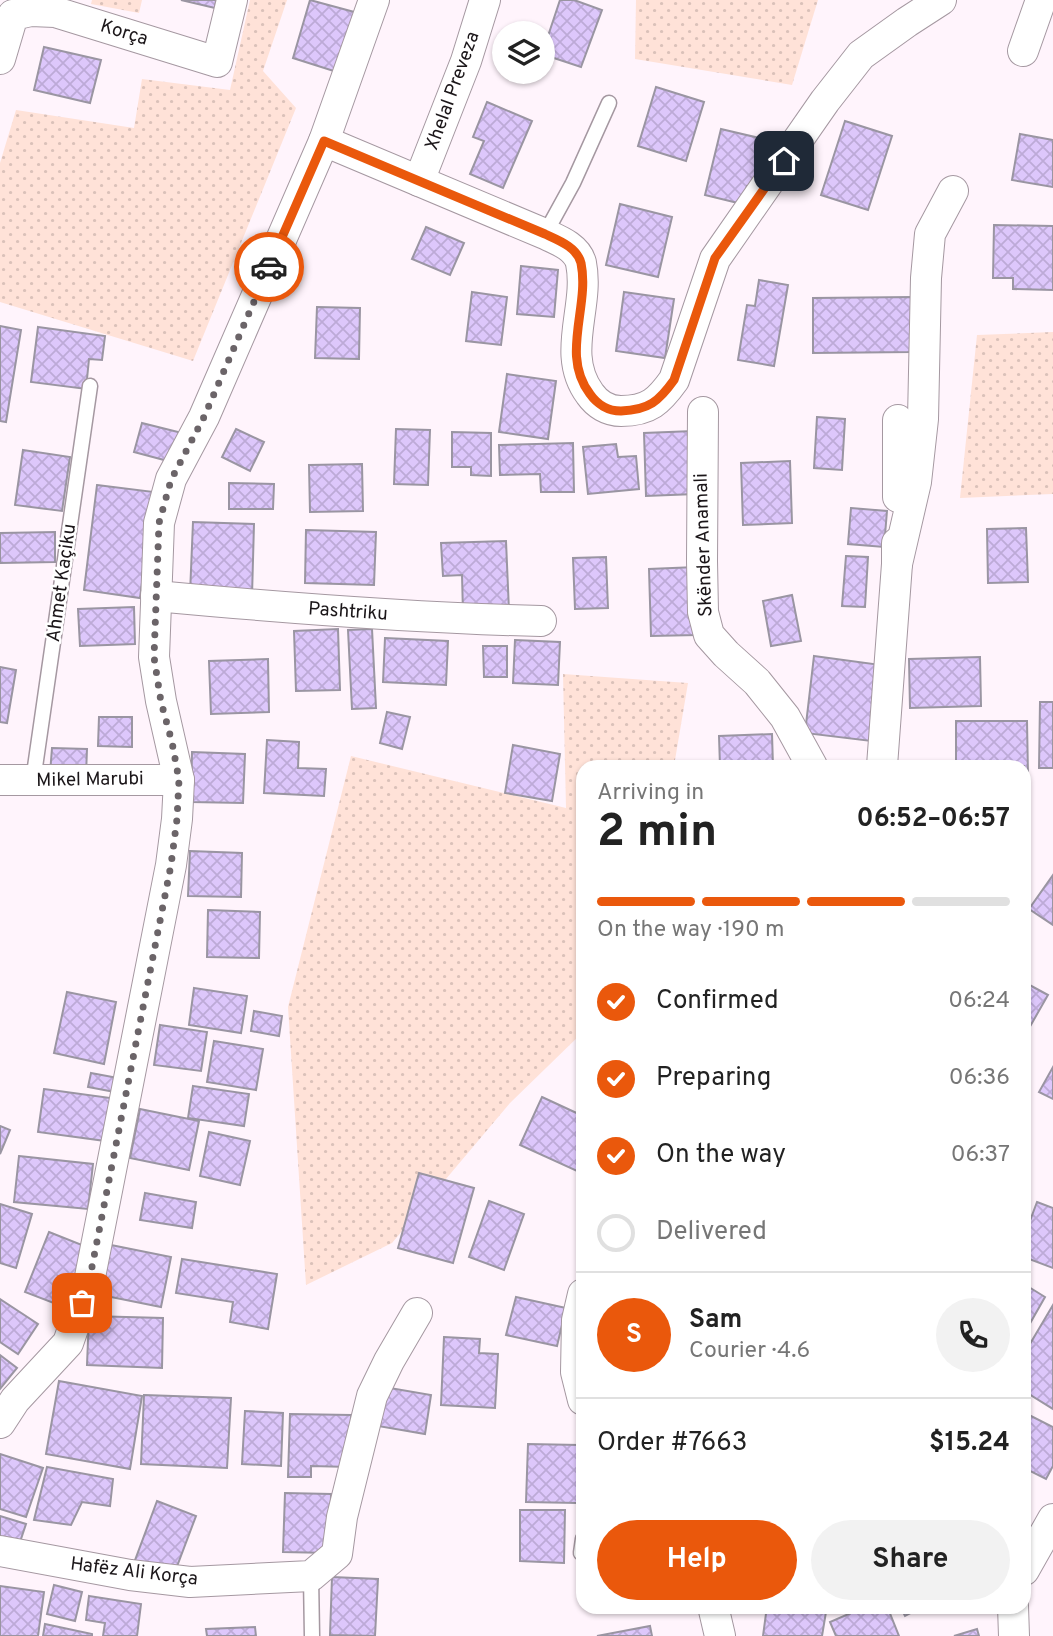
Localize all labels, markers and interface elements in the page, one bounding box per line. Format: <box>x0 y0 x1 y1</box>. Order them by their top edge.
street label: Korça <box>97 14 151 52</box>
map controls <box>492 21 555 84</box>
button: layers <box>492 21 555 84</box>
street label: Xhelal Preveza <box>420 28 486 154</box>
pin <box>754 131 814 191</box>
icon: home <box>765 142 803 180</box>
courier <box>234 232 304 302</box>
icon: car <box>250 248 288 286</box>
street label: Skënder Anamali <box>689 473 719 617</box>
street label: Ahmet Kaçiku <box>42 522 82 644</box>
street label: Pashtriku <box>307 597 389 627</box>
street label: Mikel Marubi <box>36 767 144 793</box>
text: Arriving in <box>597 779 704 808</box>
text: 06:52–06:57 <box>857 803 1010 836</box>
text: 2 min <box>597 804 717 863</box>
text: On the way · 190 m <box>597 916 785 945</box>
icon: check <box>597 983 635 1021</box>
text: Confirmed <box>656 985 779 1018</box>
text: 06:24 <box>948 987 1010 1016</box>
icon: check <box>597 1060 635 1098</box>
text: Preparing <box>656 1062 771 1095</box>
text: 06:36 <box>949 1064 1010 1093</box>
icon: check <box>597 1137 635 1175</box>
text: On the way <box>656 1139 786 1172</box>
text: 06:37 <box>951 1141 1010 1170</box>
text: Delivered <box>656 1216 767 1249</box>
pin <box>52 1273 112 1333</box>
icon: bag <box>63 1284 101 1322</box>
button: phone <box>936 1298 1010 1372</box>
text: Sam <box>689 1304 742 1337</box>
text: S <box>626 1319 642 1352</box>
text: Courier · 4.6 <box>689 1337 810 1366</box>
text: Order #7663 <box>597 1427 747 1460</box>
text: $15.24 <box>929 1427 1010 1460</box>
button: Help <box>597 1520 797 1600</box>
button: Share <box>811 1520 1010 1600</box>
street label: Hafëz Ali Korça <box>69 1552 199 1592</box>

